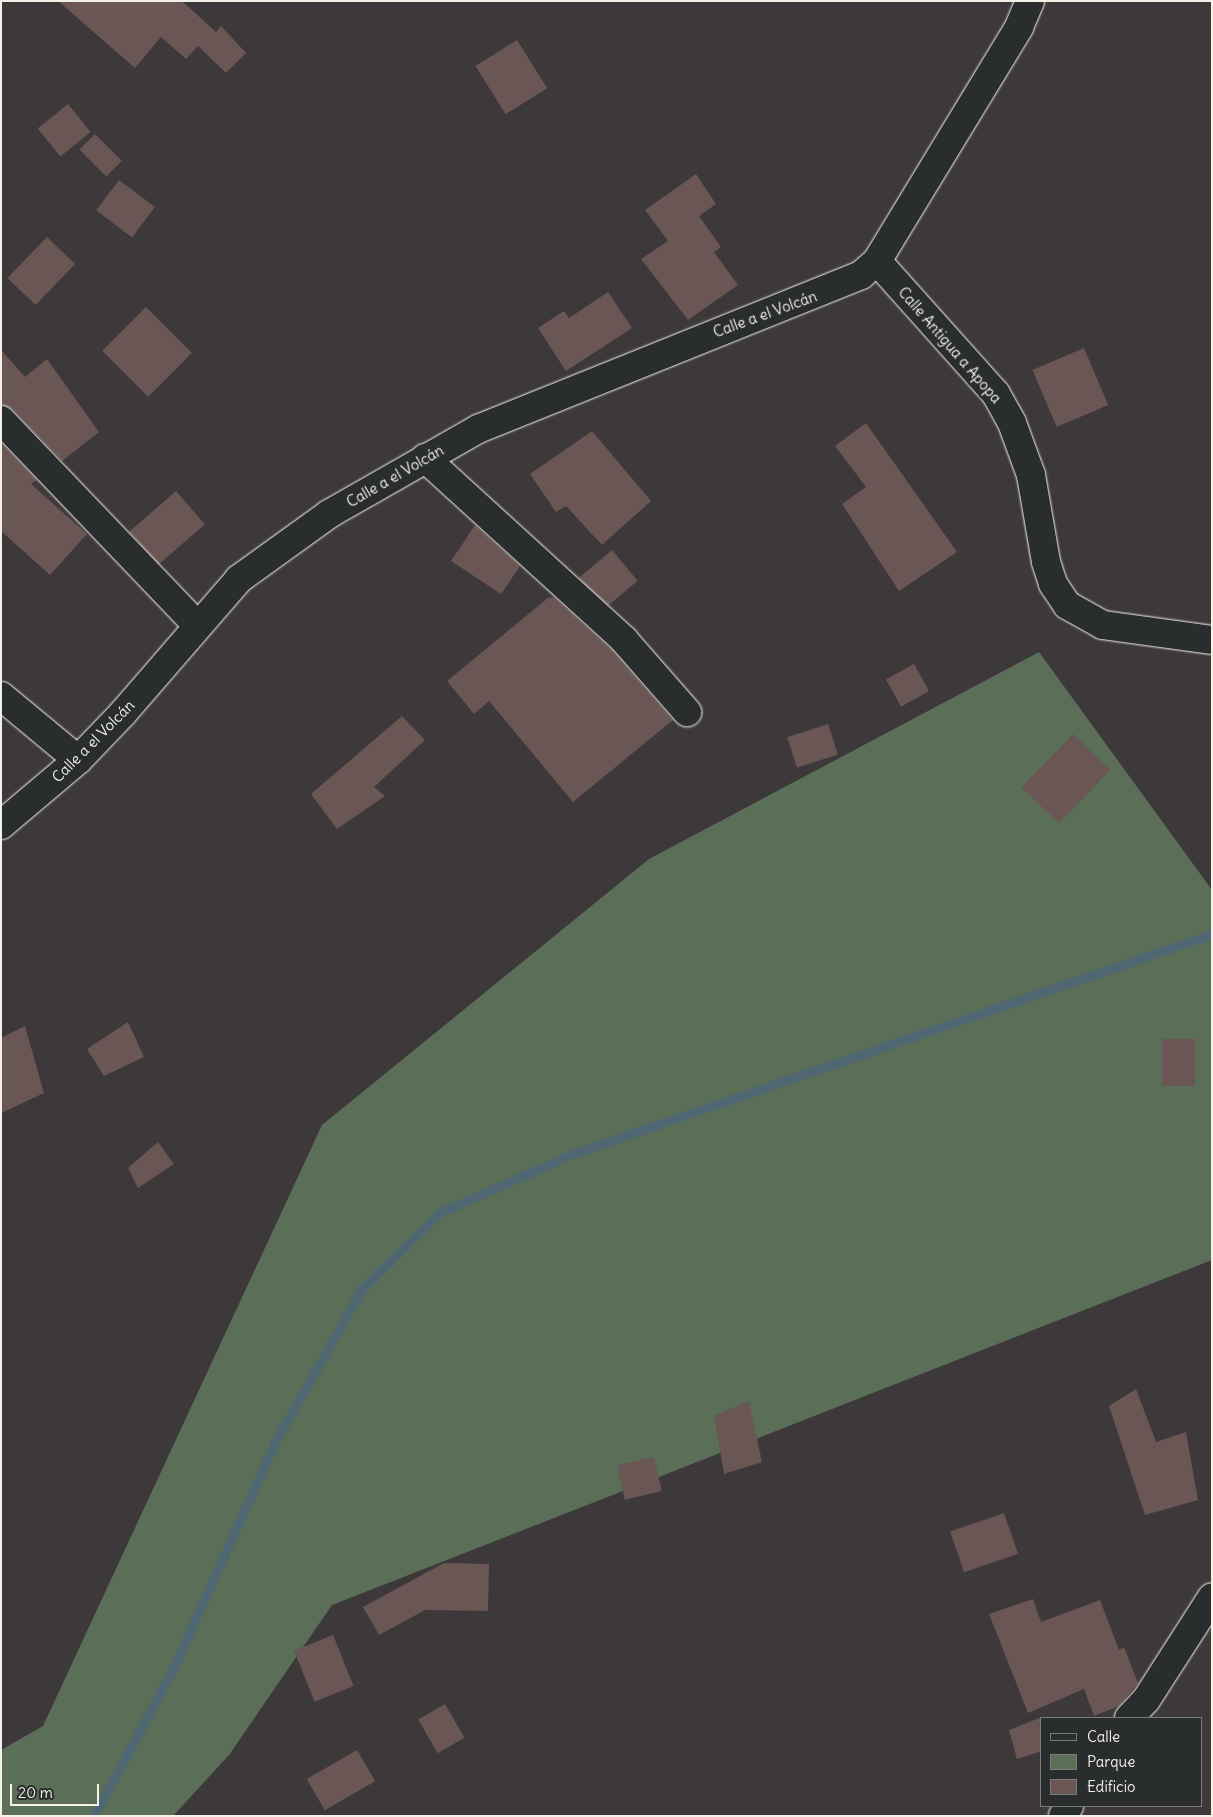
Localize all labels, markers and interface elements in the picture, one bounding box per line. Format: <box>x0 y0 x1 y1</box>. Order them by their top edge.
street label: Calle Antigua a Apopa <box>895 283 1005 407</box>
street label: Calle a el Volcán <box>711 287 819 341</box>
street label: Calle a el Volcán <box>343 441 447 511</box>
street label: Calle a el Volcán <box>48 696 138 786</box>
legend <box>1040 1717 1203 1807</box>
text: Calle <box>1087 1727 1120 1746</box>
text: Parque <box>1087 1752 1135 1771</box>
scale bar <box>12 1774 101 1806</box>
text: Edificio <box>1087 1777 1135 1796</box>
text: 20 m <box>18 1783 53 1802</box>

